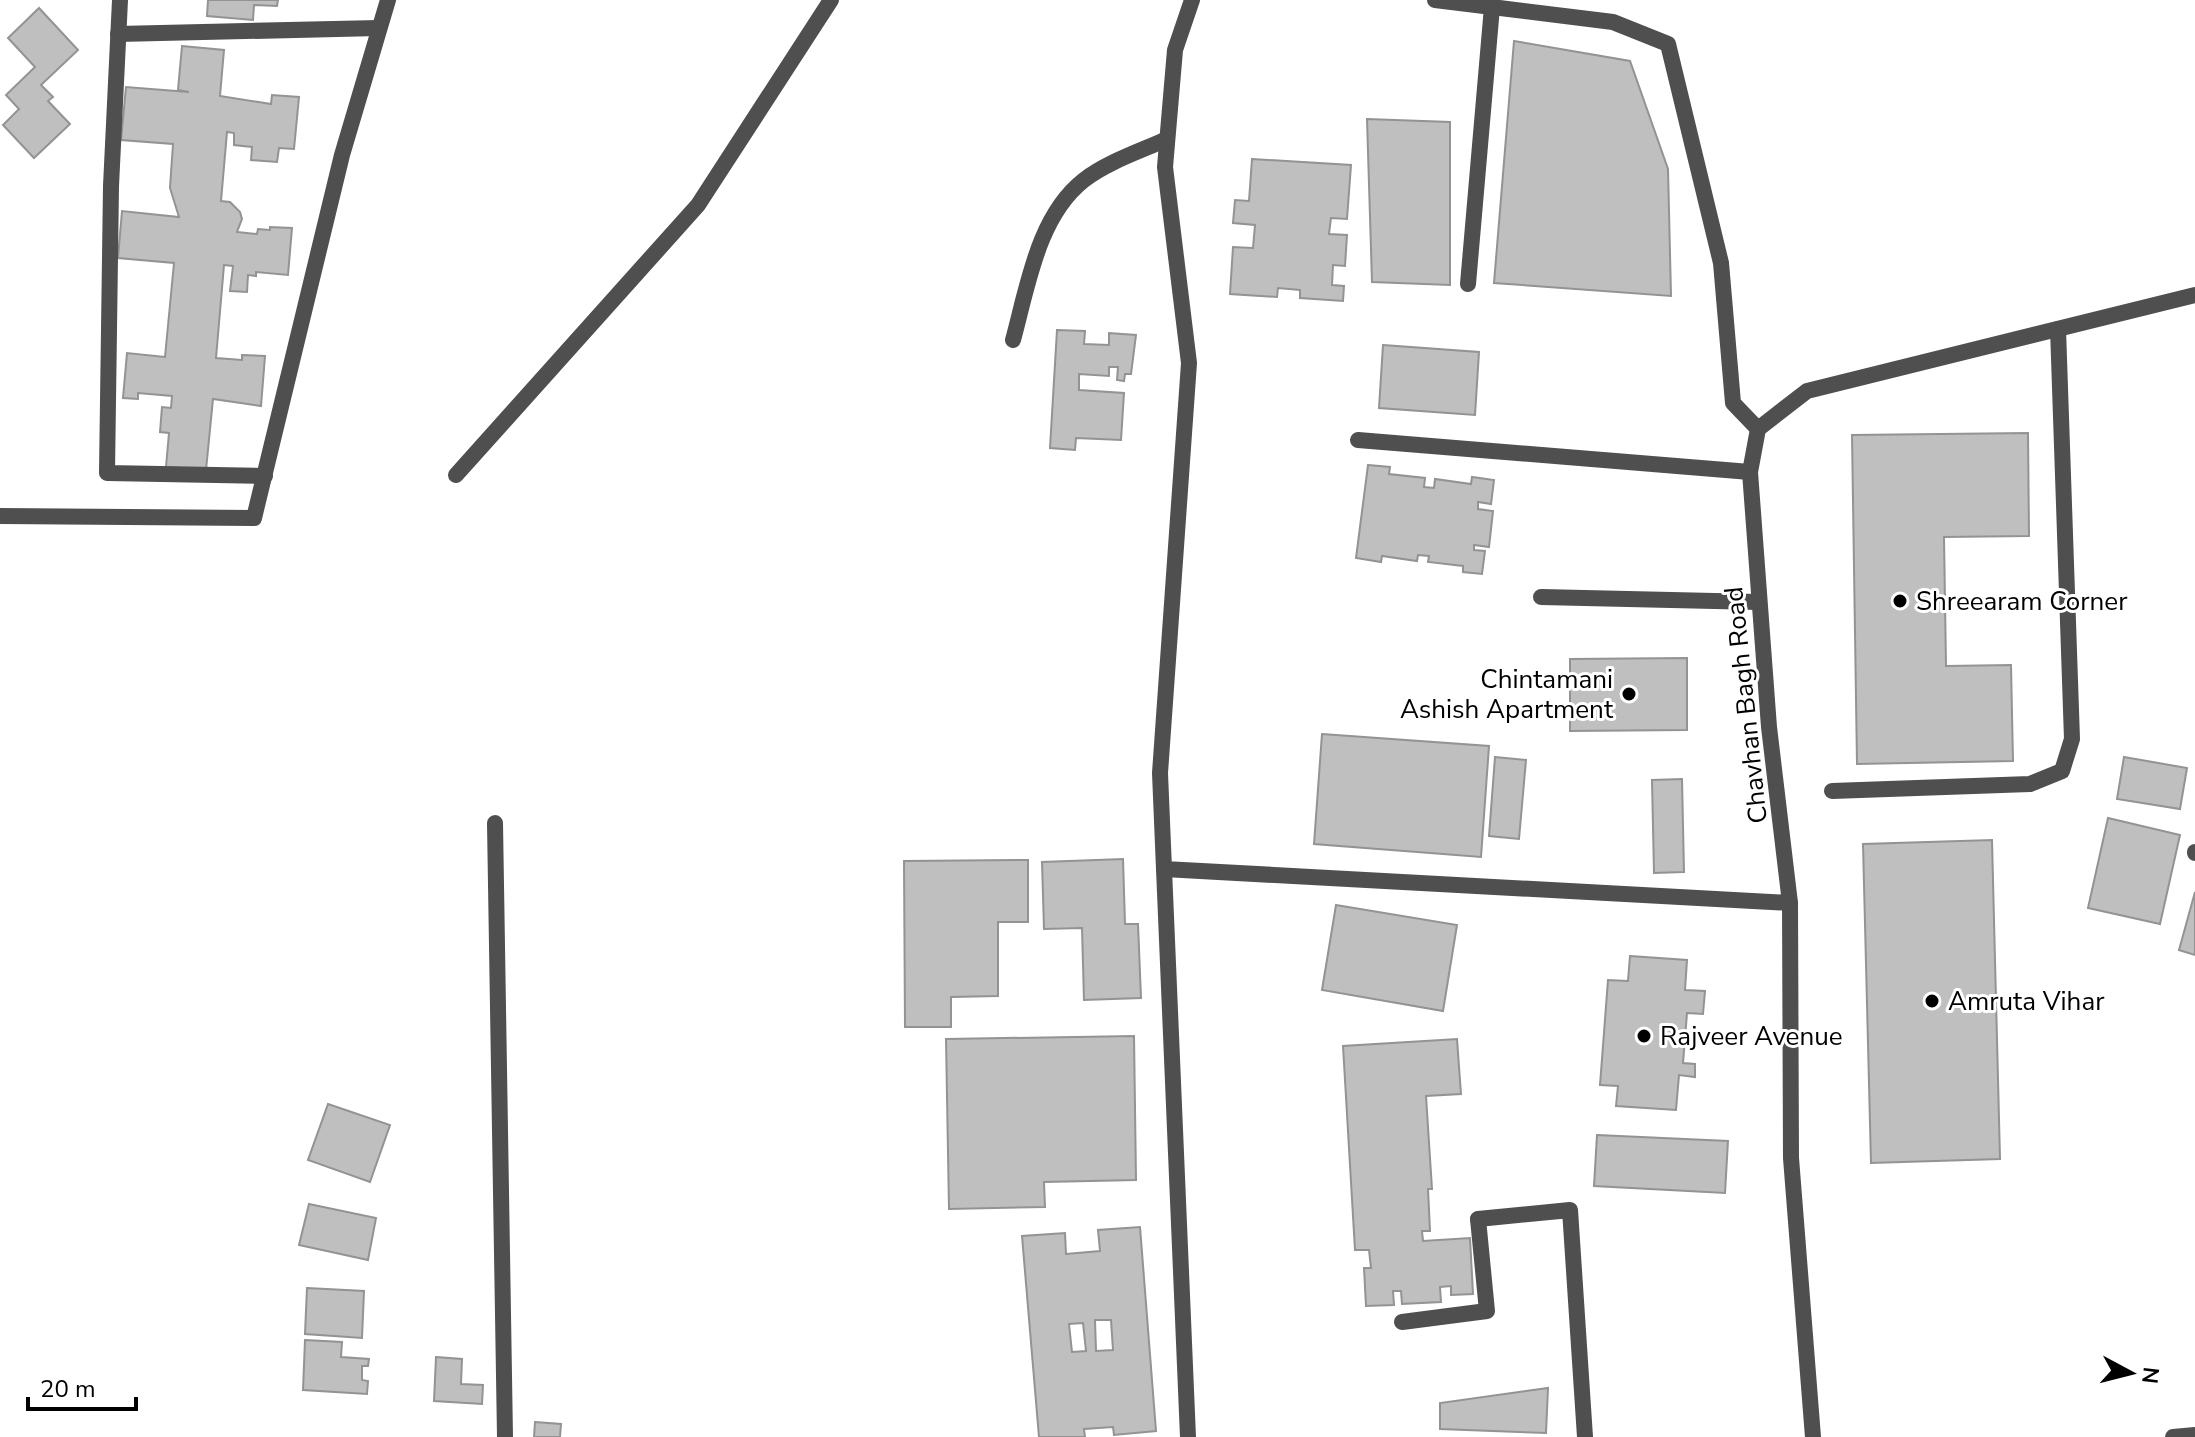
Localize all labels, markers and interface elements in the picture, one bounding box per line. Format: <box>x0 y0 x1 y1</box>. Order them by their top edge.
place label: Shreearam Corner <box>1916 584 2128 619</box>
street label: Chavhan Bagh Road <box>1716 585 1776 825</box>
marker: Shreearam Corner <box>1891 592 1909 610</box>
place label: Chintamani Ashish Apartment <box>1400 662 1614 727</box>
marker: Chintamani Ashish Apartment <box>1620 685 1638 703</box>
place label: Amruta Vihar <box>1948 984 2105 1019</box>
marker: Amruta Vihar <box>1923 992 1941 1010</box>
place label: Rajveer Avenue <box>1660 1019 1843 1054</box>
marker: Rajveer Avenue <box>1635 1027 1653 1045</box>
north arrow <box>2091 1333 2171 1413</box>
scale bar <box>28 1361 136 1411</box>
text: N <box>2134 1365 2166 1385</box>
text: 20 m <box>40 1373 96 1405</box>

